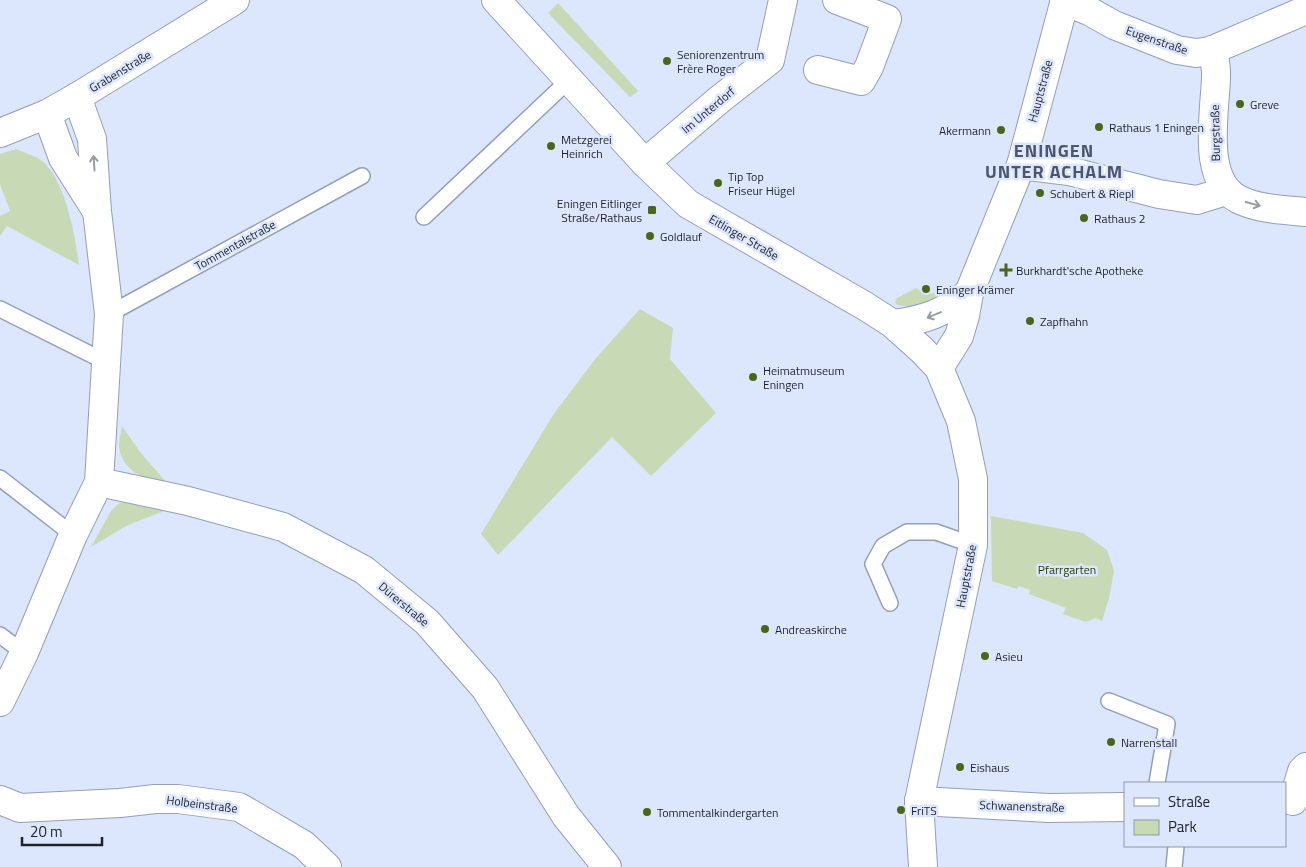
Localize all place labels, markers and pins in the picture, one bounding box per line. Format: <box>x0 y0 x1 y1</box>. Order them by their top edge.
place label: Seniorenzentrum Frère Roger <box>677 45 764 78</box>
marker: Seniorenzentrum Frère Roger <box>661 55 673 67</box>
place label: Greve <box>1250 95 1279 114</box>
marker: Greve <box>1234 98 1246 110</box>
place label: Rathaus 1 Eningen <box>1109 118 1204 137</box>
place label: Akermann <box>939 121 991 140</box>
marker: Rathaus 1 Eningen <box>1093 121 1105 133</box>
marker: Akermann <box>995 124 1007 136</box>
place label: Metzgerei Heinrich <box>561 130 612 163</box>
marker: Metzgerei Heinrich <box>545 140 557 152</box>
place label: Tip Top Friseur Hügel <box>728 167 795 200</box>
marker: Tip Top Friseur Hügel <box>712 177 724 189</box>
place label: Schubert & Riepl <box>1050 184 1134 203</box>
marker: Schubert & Riepl <box>1034 187 1046 199</box>
place label: Eningen Eitlinger Straße/Rathaus <box>557 194 642 227</box>
marker: Eningen Eitlinger Straße/Rathaus <box>646 204 658 216</box>
place label: Rathaus 2 <box>1094 209 1145 228</box>
marker: Rathaus 2 <box>1078 212 1090 224</box>
place label: Goldlauf <box>660 227 702 246</box>
marker: Goldlauf <box>644 230 656 242</box>
place label: Burkhardt'sche Apotheke <box>1016 261 1143 280</box>
marker: Burkhardt'sche Apotheke <box>1000 264 1012 276</box>
place label: Eninger Krämer <box>936 280 1014 299</box>
marker: Eninger Krämer <box>920 283 932 295</box>
place label: Zapfhahn <box>1040 312 1088 331</box>
marker: Zapfhahn <box>1024 315 1036 327</box>
place label: Heimatmuseum Eningen <box>763 361 844 394</box>
marker: Heimatmuseum Eningen <box>747 371 759 383</box>
place label: Andreaskirche <box>775 620 847 639</box>
marker: Andreaskirche <box>759 623 771 635</box>
place label: Asieu <box>995 647 1023 666</box>
marker: Asieu <box>979 650 991 662</box>
place label: Narrenstall <box>1121 733 1177 752</box>
marker: Narrenstall <box>1105 736 1117 748</box>
place label: Eishaus <box>970 758 1010 777</box>
marker: Eishaus <box>954 761 966 773</box>
place label: FriTS <box>911 801 937 820</box>
place label: Tommentalkindergarten <box>657 803 778 822</box>
marker: FriTS <box>895 804 907 816</box>
marker: Tommentalkindergarten <box>641 806 653 818</box>

